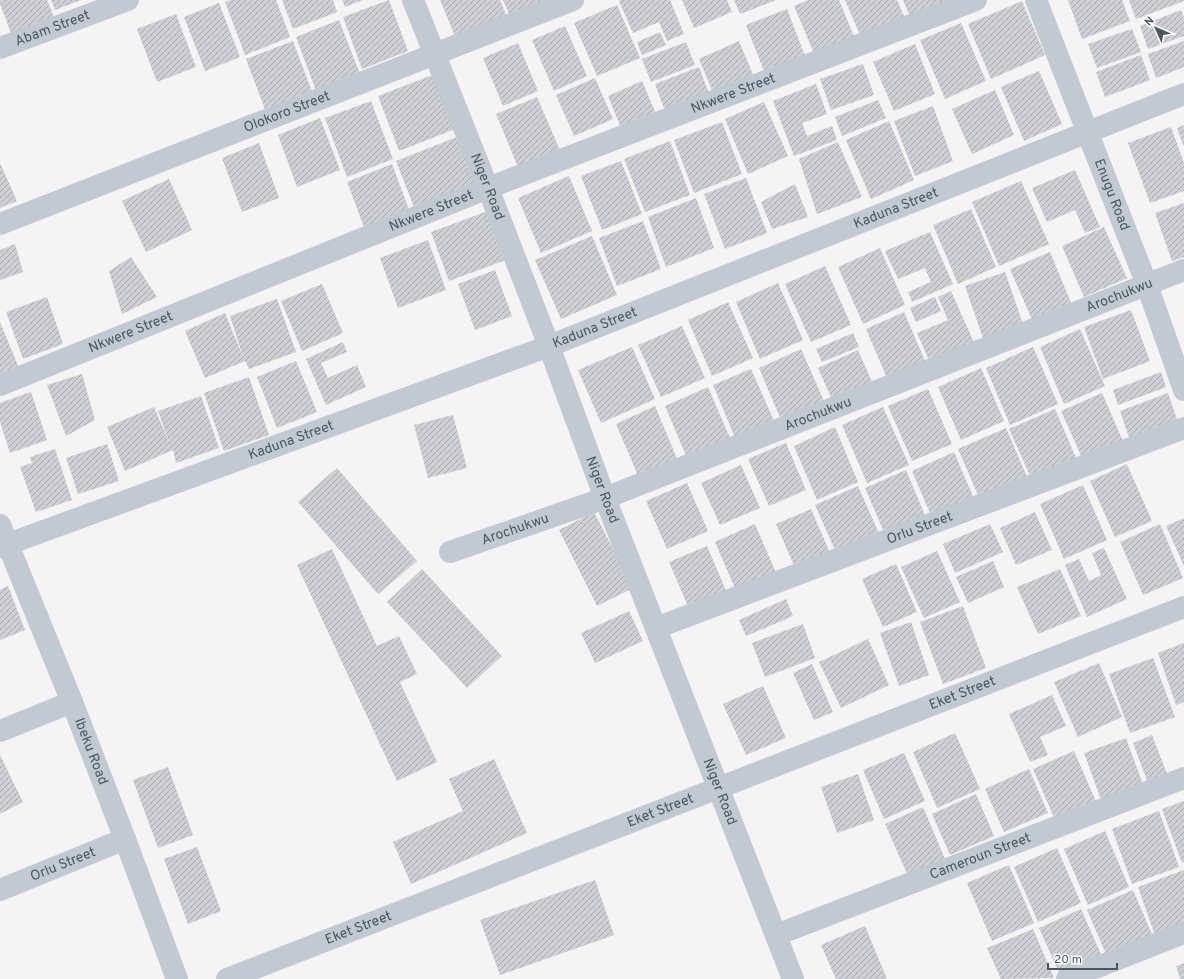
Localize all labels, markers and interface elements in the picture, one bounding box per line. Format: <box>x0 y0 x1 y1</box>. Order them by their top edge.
street label: Abam Street <box>13 7 92 50</box>
north arrow <box>1136 8 1176 48</box>
text: N <box>1142 14 1157 29</box>
street label: Nkwere Street <box>688 70 778 118</box>
street label: Olokoro Street <box>241 87 332 136</box>
street label: Niger Road <box>467 151 508 222</box>
street label: Enugu Road <box>1090 156 1133 233</box>
street label: Kaduna Street <box>851 184 941 233</box>
street label: Nkwere Street <box>387 186 476 236</box>
street label: Arochukwu <box>1083 275 1155 316</box>
street label: Kaduna Street <box>550 303 640 352</box>
street label: Nkwere Street <box>86 308 175 357</box>
street label: Arochukwu <box>782 393 854 435</box>
street label: Kaduna Street <box>246 417 336 464</box>
street label: Niger Road <box>582 454 622 526</box>
street label: Orlu Street <box>884 508 955 548</box>
street label: Arochukwu <box>479 510 551 549</box>
street label: Eket Street <box>927 673 998 714</box>
street label: Ibeku Road <box>70 715 112 787</box>
street label: Niger Road <box>699 756 740 827</box>
street label: Eket Street <box>625 790 696 831</box>
street label: Cameroun Street <box>927 829 1033 884</box>
street label: Orlu Street <box>28 843 98 885</box>
street label: Eket Street <box>323 907 394 949</box>
scale bar <box>1048 945 1117 971</box>
text: 20 m <box>1054 952 1082 968</box>

